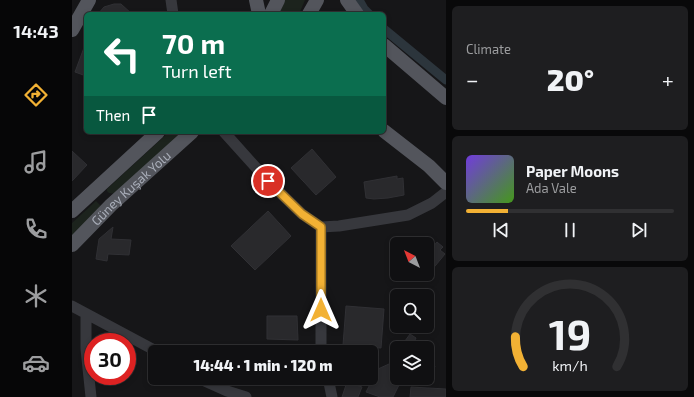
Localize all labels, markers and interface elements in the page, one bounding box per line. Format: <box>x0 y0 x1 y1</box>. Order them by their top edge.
text: 14:43 <box>13 20 59 42</box>
text: 70 m <box>162 26 225 60</box>
icon: left <box>96 28 148 80</box>
text: Climate <box>466 41 511 57</box>
text: Turn left <box>162 60 232 82</box>
text: 20° <box>547 61 594 97</box>
text: − <box>466 66 479 92</box>
text: + <box>662 66 674 92</box>
icon: directions <box>22 81 50 109</box>
icon: arrive <box>138 104 160 126</box>
text: Then <box>96 106 130 124</box>
street label: Güney Kuşak Yolu <box>88 147 174 229</box>
icon: music <box>22 148 50 176</box>
text: Paper Moons <box>526 162 619 180</box>
pin <box>251 164 285 198</box>
icon: arrive <box>257 170 279 192</box>
text: Ada Vale <box>526 180 577 196</box>
icon: phone <box>22 215 50 243</box>
icon: previous <box>490 219 512 241</box>
icon: pause <box>559 219 581 241</box>
icon: next <box>628 219 650 241</box>
north arrow <box>390 237 434 281</box>
map controls <box>390 237 434 385</box>
icon: climate <box>22 282 50 310</box>
position arrow <box>300 289 342 331</box>
button: search <box>390 289 434 333</box>
text: 19 <box>549 308 591 358</box>
speed limit sign: 30 <box>84 333 136 385</box>
button: layers <box>390 341 434 385</box>
icon: car <box>22 349 50 377</box>
text: 14:44 · 1 min · 120 m <box>193 356 333 374</box>
text: km/h <box>552 356 588 373</box>

